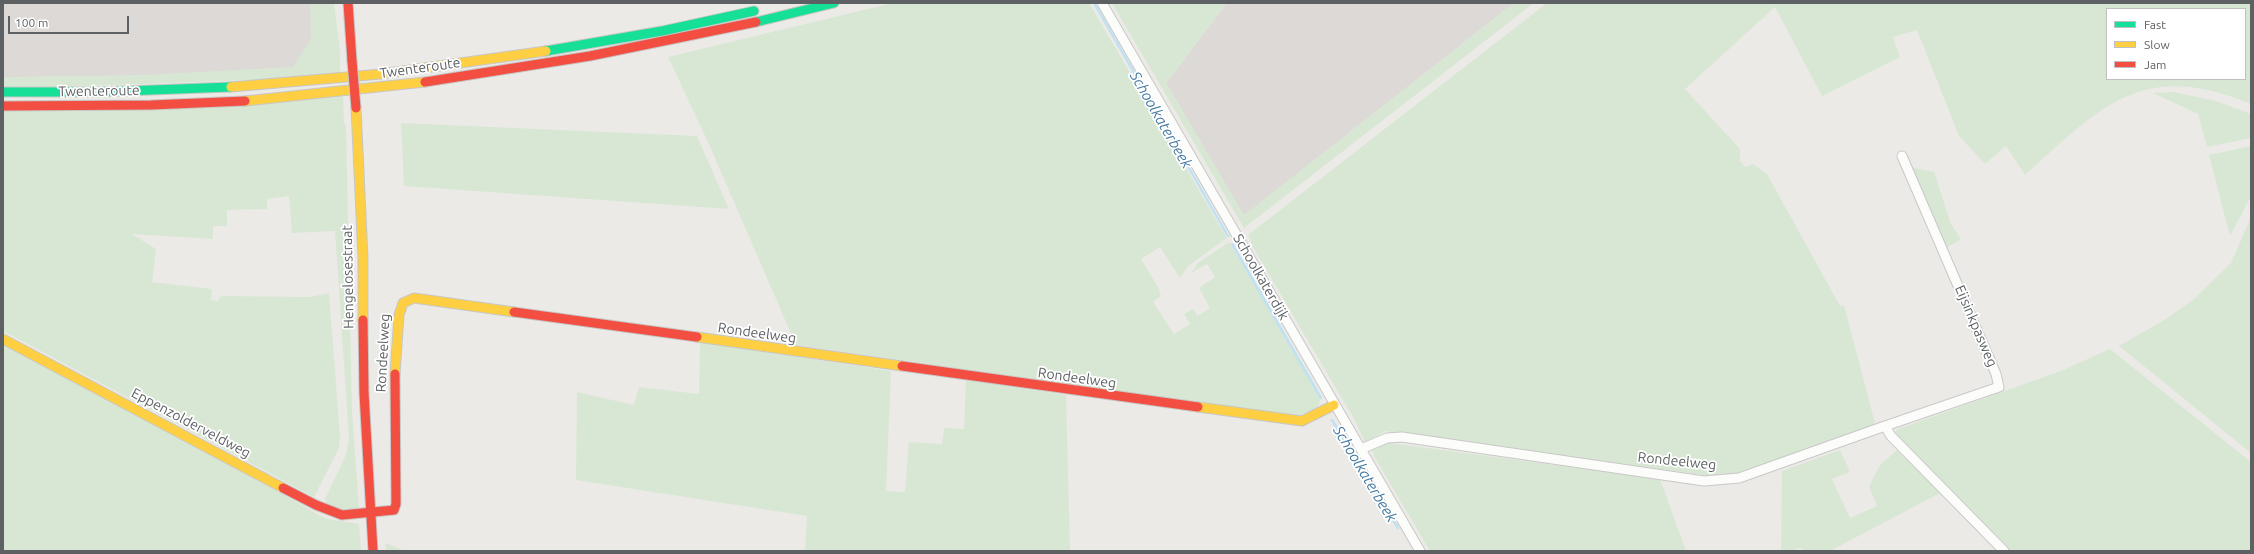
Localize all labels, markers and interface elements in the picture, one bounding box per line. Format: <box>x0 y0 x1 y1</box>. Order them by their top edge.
scale bar <box>10 8 131 34</box>
legend <box>2106 8 2246 80</box>
text: 100 m <box>15 16 48 29</box>
text: Fast <box>2144 18 2166 31</box>
text: Slow <box>2144 38 2170 51</box>
street label: Twenteroute <box>379 54 461 82</box>
text: Jam <box>2144 58 2166 71</box>
water label: Schoolkaterbeek <box>1126 68 1196 172</box>
street label: Twenteroute <box>58 82 140 100</box>
street label: Hengelosestraat <box>339 225 357 329</box>
street label: Schoolkaterdijk <box>1230 231 1292 323</box>
street label: Eijsinkpasweg <box>1951 283 2001 369</box>
street label: Rondeelweg <box>373 313 393 393</box>
street label: Rondeelweg <box>717 319 797 347</box>
street label: Rondeelweg <box>1037 364 1117 392</box>
street label: Eppenzolderveldweg <box>128 384 254 462</box>
water label: Schoolkaterbeek <box>1329 423 1401 525</box>
street label: Rondeelweg <box>1637 449 1717 473</box>

